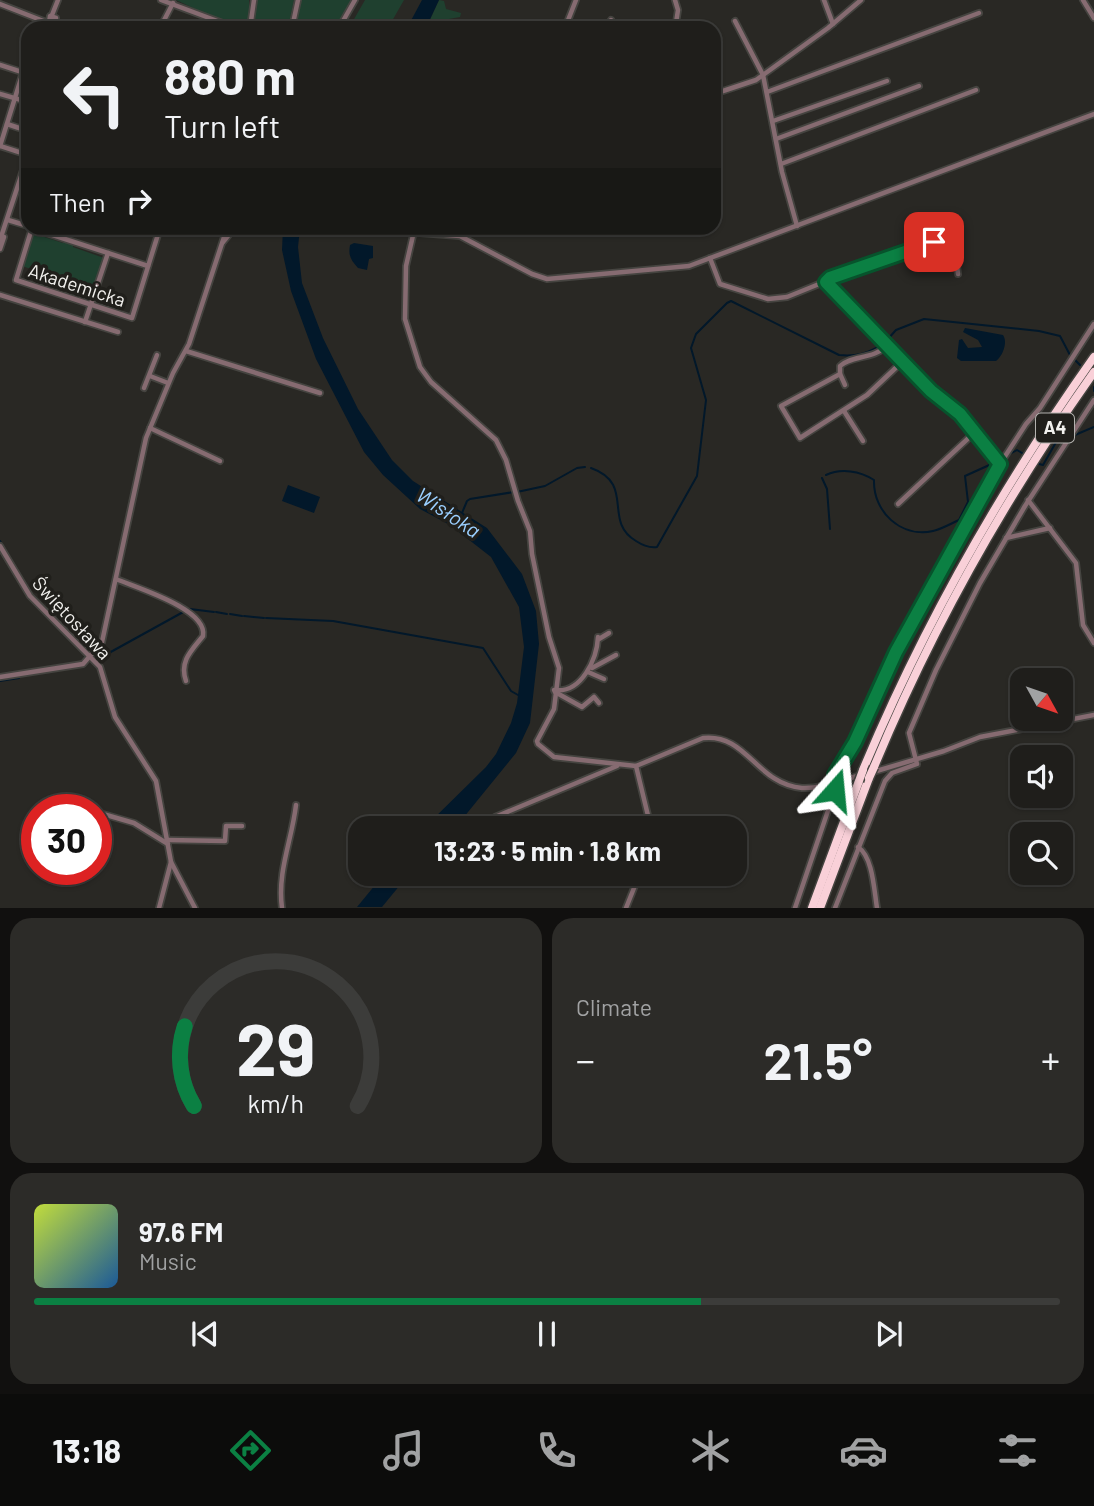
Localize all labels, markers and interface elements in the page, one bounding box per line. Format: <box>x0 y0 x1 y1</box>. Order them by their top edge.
text: 880 m <box>164 46 296 105</box>
icon: left <box>49 49 140 140</box>
text: Turn left <box>164 106 281 144</box>
icon: right <box>120 182 158 220</box>
text: Then <box>49 186 106 217</box>
pin <box>904 212 964 272</box>
icon: arrive <box>915 223 953 261</box>
street label: Akademicka <box>26 258 129 311</box>
road number: A4 <box>1036 414 1074 442</box>
water label: Wisłoka <box>412 481 486 542</box>
street label: Świętosława <box>28 571 117 664</box>
north arrow <box>1010 668 1073 732</box>
map controls <box>1010 668 1073 885</box>
button: sound <box>1010 745 1073 808</box>
position arrow <box>798 753 872 827</box>
speed limit sign: 30 <box>21 794 112 885</box>
button: search <box>1010 822 1073 885</box>
text: 13:23 · 5 min · 1.8 km <box>434 835 661 866</box>
text: Climate <box>576 993 652 1021</box>
text: 29 <box>236 1004 316 1092</box>
text: 21.5° <box>764 1028 872 1090</box>
text: − <box>576 1036 595 1082</box>
text: + <box>1041 1036 1060 1082</box>
text: km/h <box>248 1088 304 1118</box>
text: 97.6 FM <box>139 1216 223 1247</box>
text: Music <box>139 1247 197 1275</box>
icon: previous <box>186 1315 224 1353</box>
icon: pause <box>528 1315 566 1353</box>
icon: next <box>870 1315 908 1353</box>
icon: directions <box>226 1426 275 1475</box>
icon: music <box>379 1426 428 1475</box>
icon: phone <box>532 1426 581 1475</box>
icon: climate <box>686 1426 735 1475</box>
icon: car <box>839 1426 888 1475</box>
icon: filters <box>993 1426 1042 1475</box>
text: 13:18 <box>52 1431 121 1469</box>

